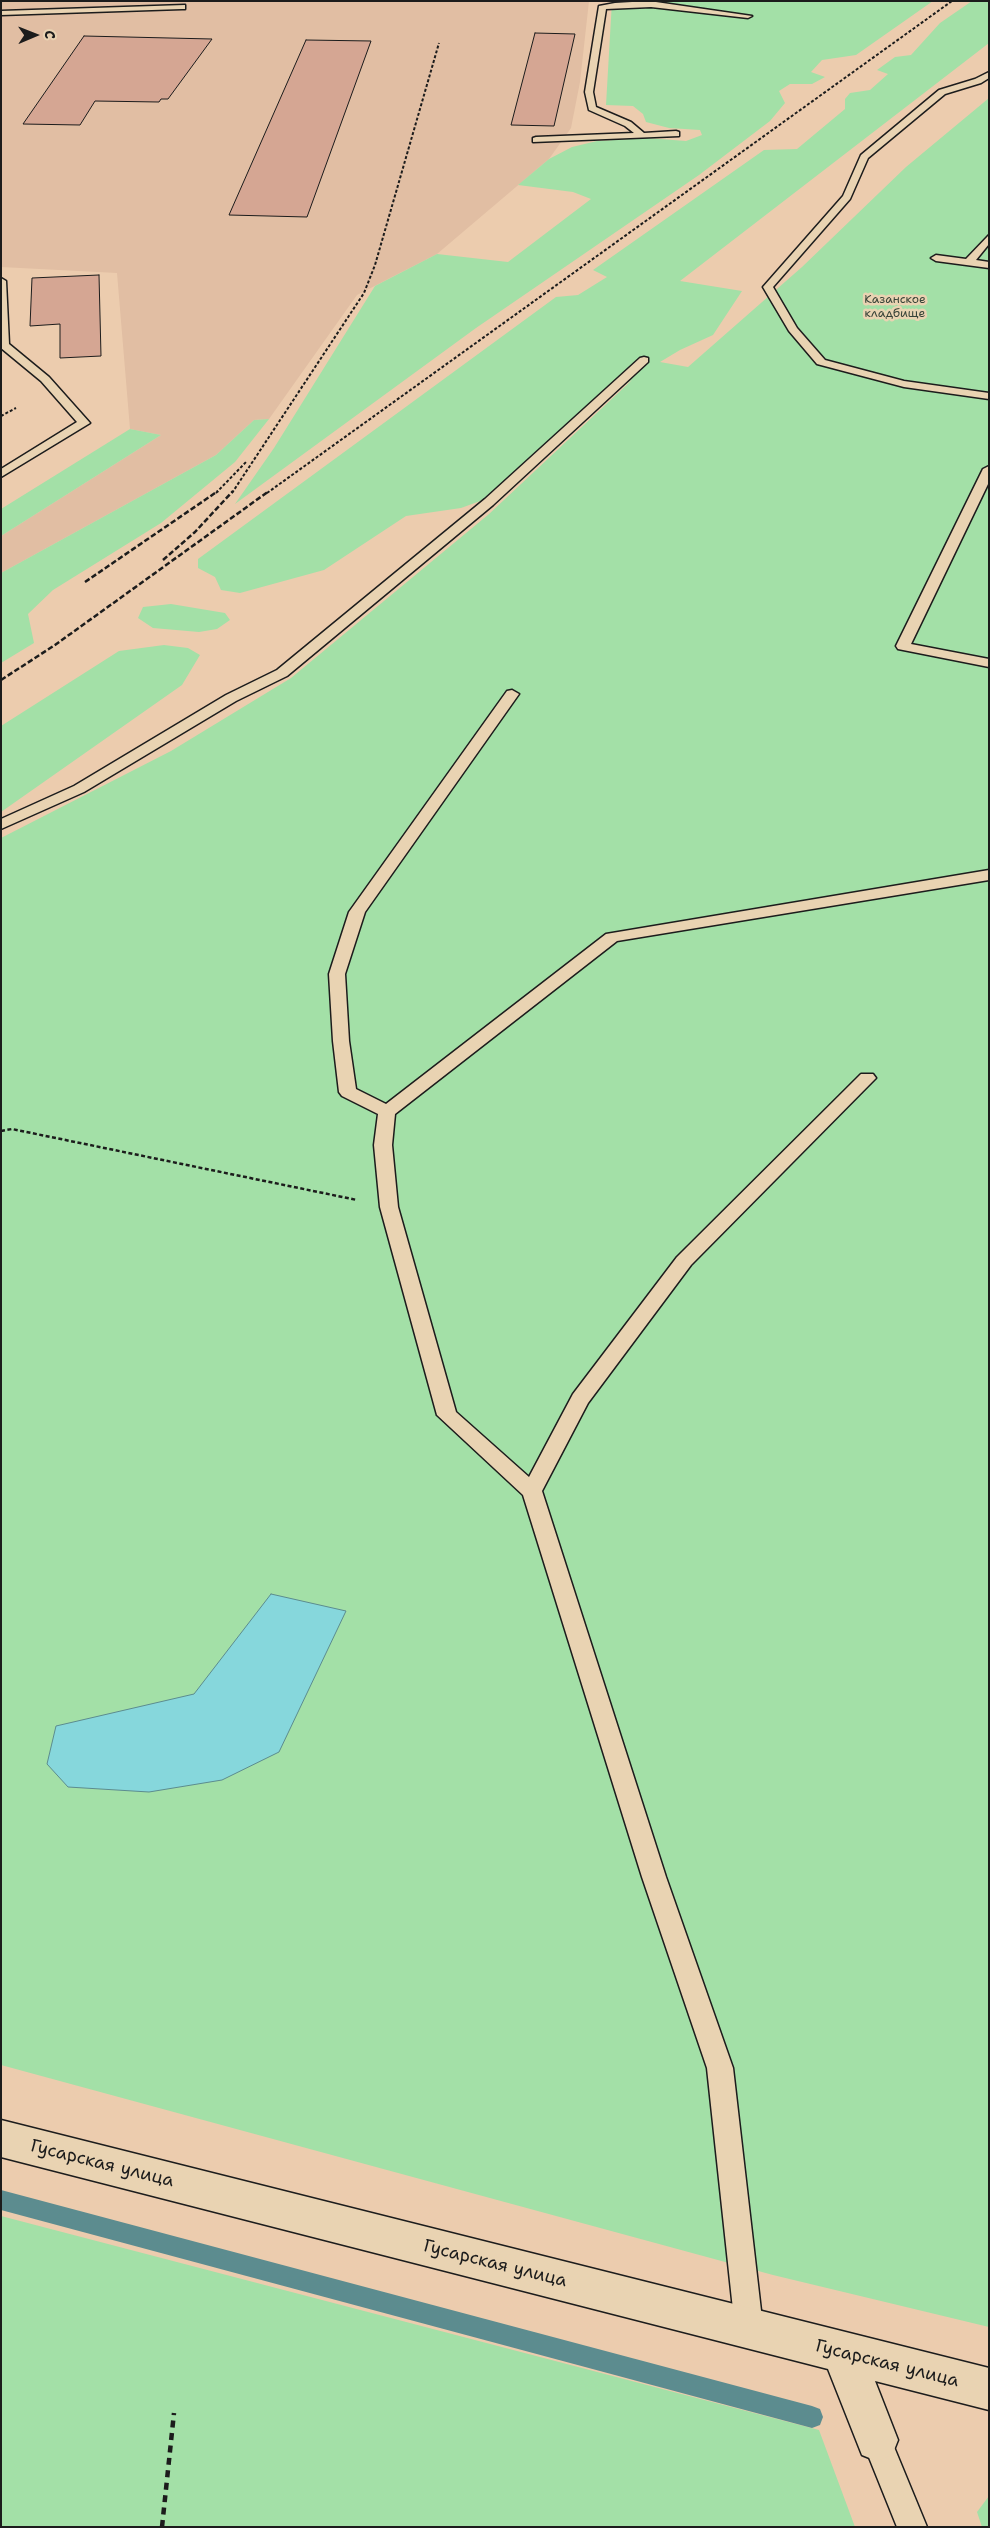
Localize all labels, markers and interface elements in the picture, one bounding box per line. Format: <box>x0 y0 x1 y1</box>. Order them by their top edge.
north arrow <box>10 10 60 60</box>
text: С <box>41 30 59 39</box>
park label: Казанское кладбище <box>864 293 926 321</box>
street label: Гусарская улица <box>28 2136 176 2192</box>
street label: Гусарская улица <box>421 2236 569 2292</box>
street label: Гусарская улица <box>813 2336 961 2392</box>

